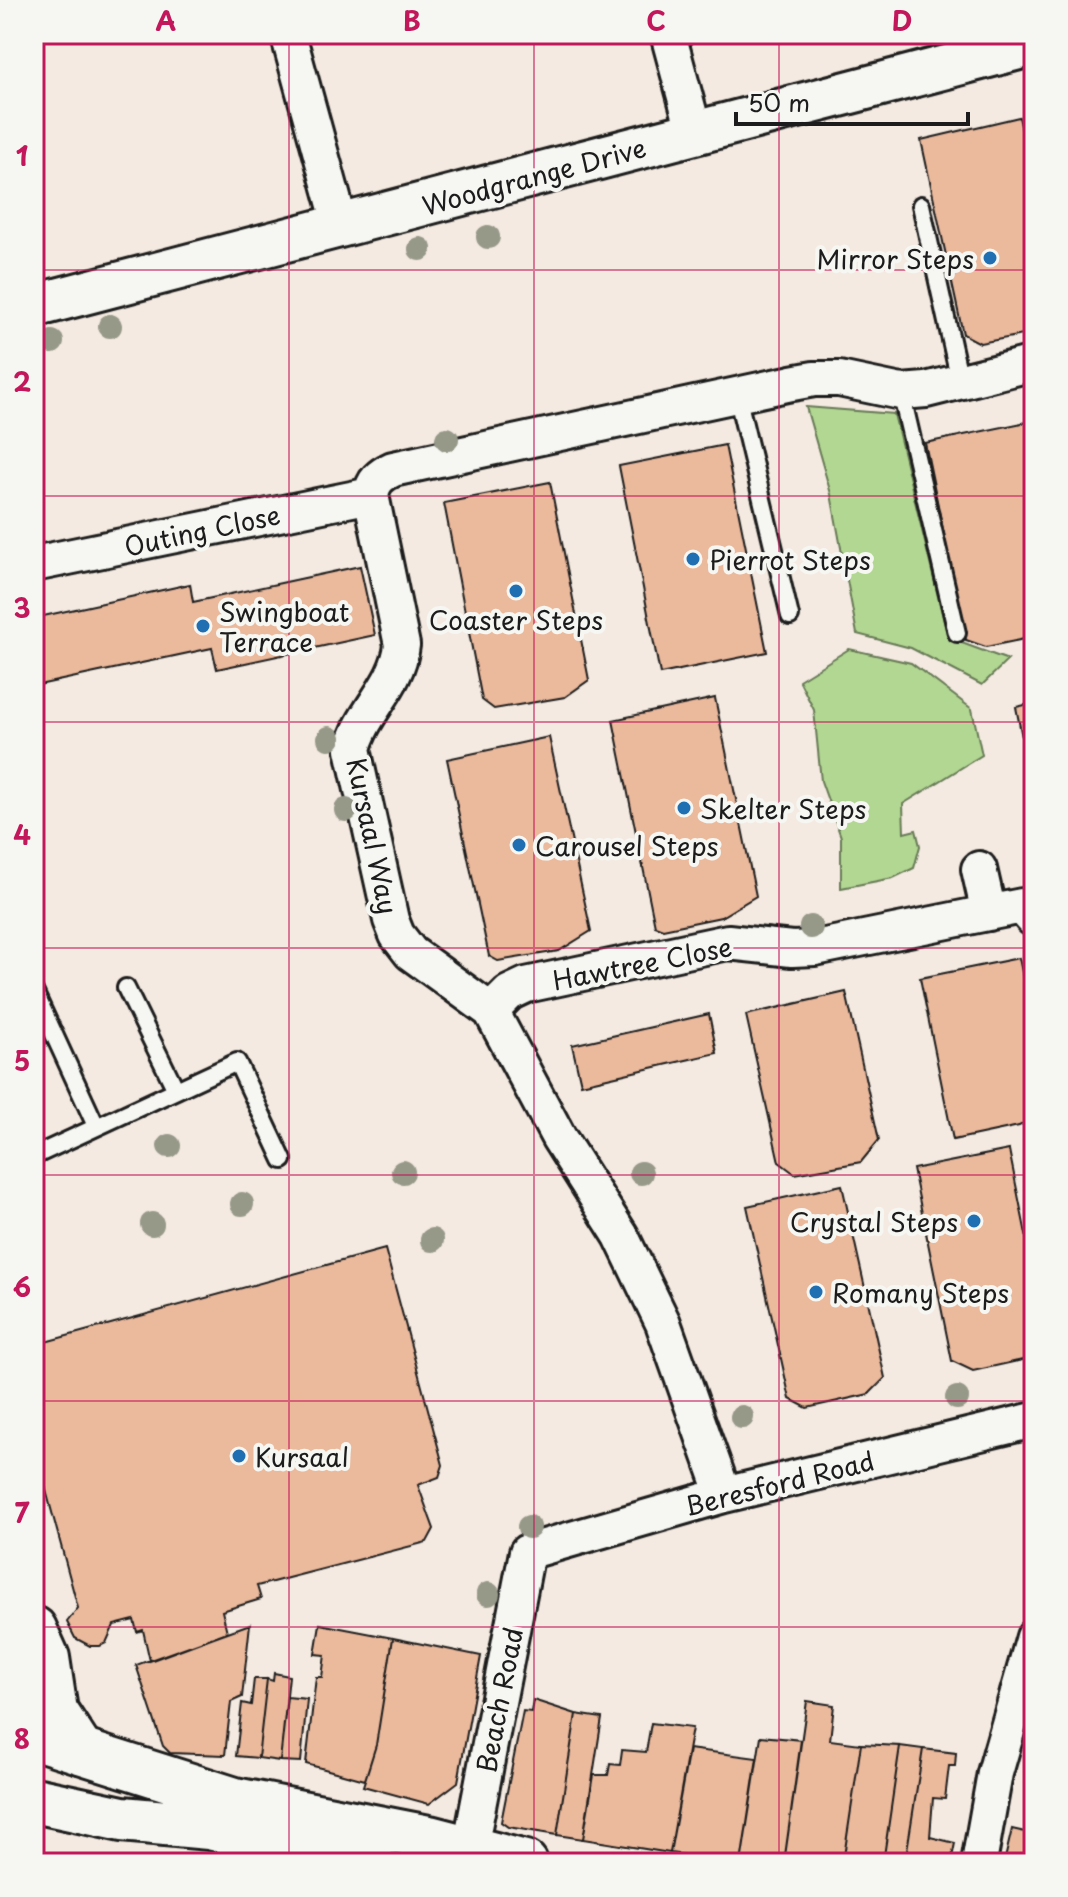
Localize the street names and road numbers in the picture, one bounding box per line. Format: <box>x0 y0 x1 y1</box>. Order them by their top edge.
street label: Woodgrange Drive <box>418 127 650 225</box>
street label: Outing Close <box>120 494 284 566</box>
street label: Kursaal Way <box>337 754 409 918</box>
street label: Hawtree Close <box>549 926 735 1000</box>
street label: Beresford Road <box>680 1441 878 1525</box>
street label: Beach Road <box>466 1624 532 1776</box>

